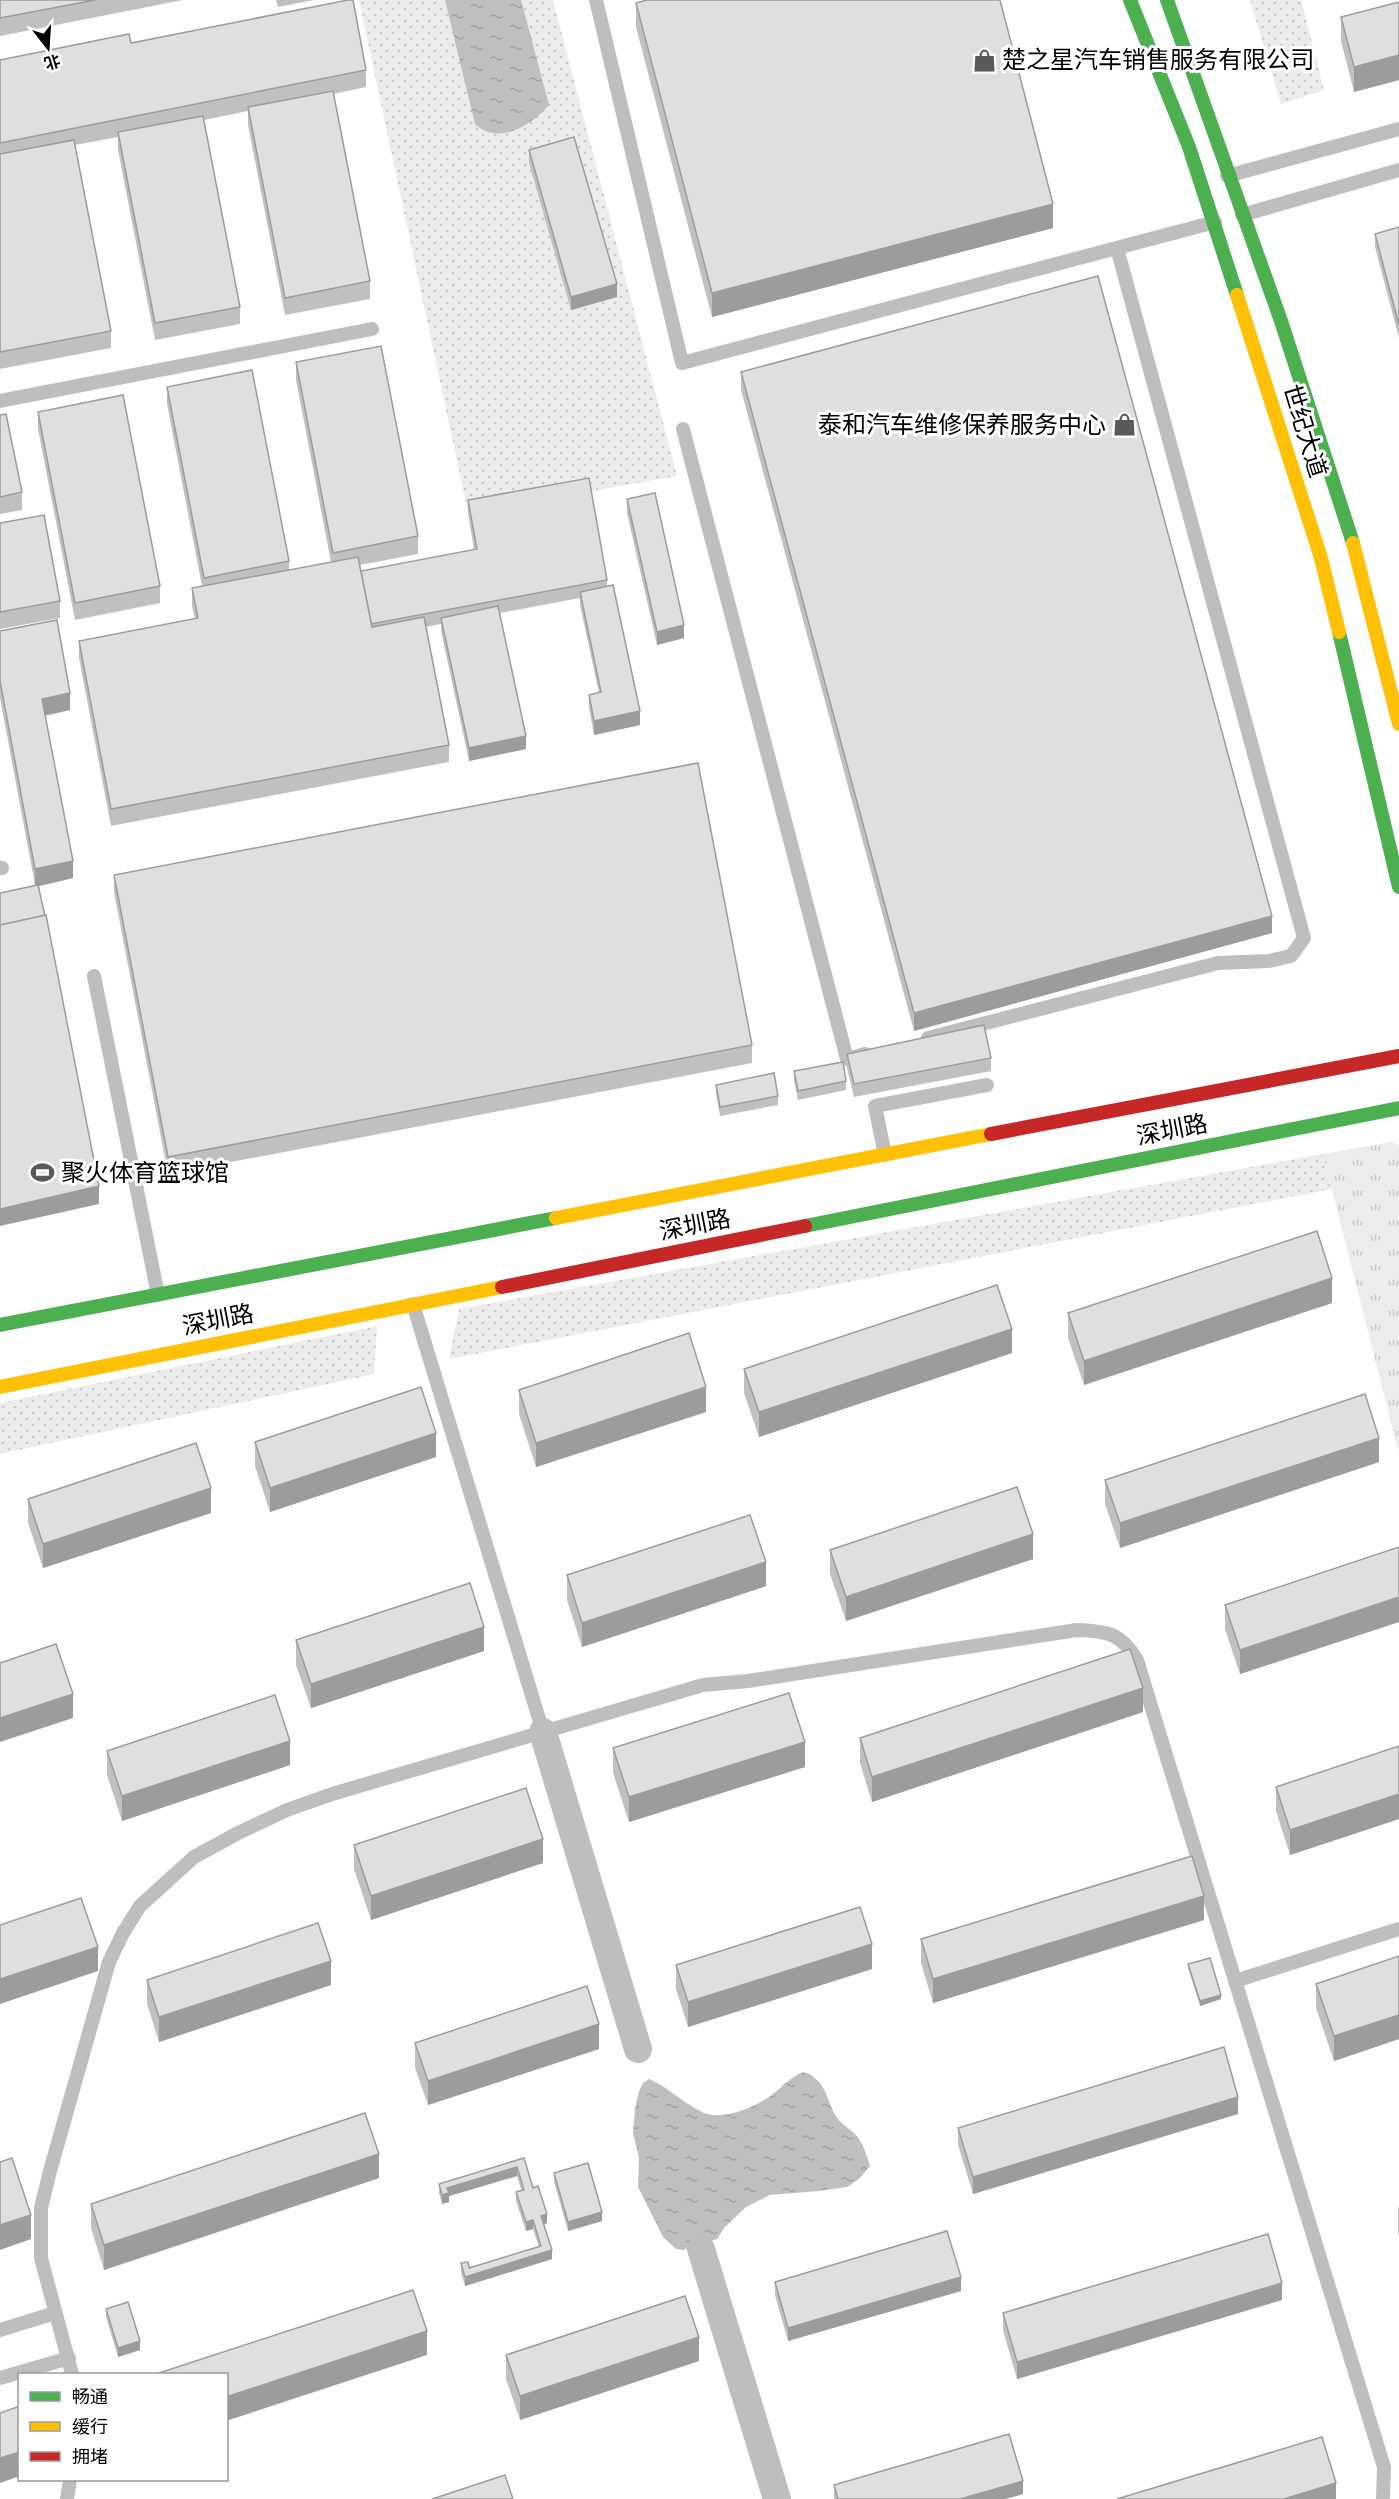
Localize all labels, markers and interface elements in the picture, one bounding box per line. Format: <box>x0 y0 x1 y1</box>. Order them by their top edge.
north arrow <box>18 18 78 78</box>
place label: 楚之星汽车销售服务有限公司 <box>1002 42 1314 77</box>
shop icon: 楚之星汽车销售服务有限公司 <box>971 47 997 73</box>
text: 北 <box>41 49 63 75</box>
street label: 世纪大道 <box>1275 380 1336 482</box>
place label: 泰和汽车维修保养服务中心 <box>818 407 1106 442</box>
shop icon: 泰和汽车维修保养服务中心 <box>1111 412 1137 438</box>
street label: 深圳路 <box>1133 1105 1211 1154</box>
place label: 聚火体育篮球馆 <box>61 1155 229 1190</box>
sports icon: 聚火体育篮球馆 <box>30 1160 56 1186</box>
street label: 深圳路 <box>656 1200 734 1249</box>
street label: 深圳路 <box>179 1295 257 1344</box>
legend <box>18 2373 228 2481</box>
text: 畅通 <box>72 2384 108 2410</box>
text: 缓行 <box>72 2414 108 2440</box>
text: 拥堵 <box>72 2444 108 2470</box>

